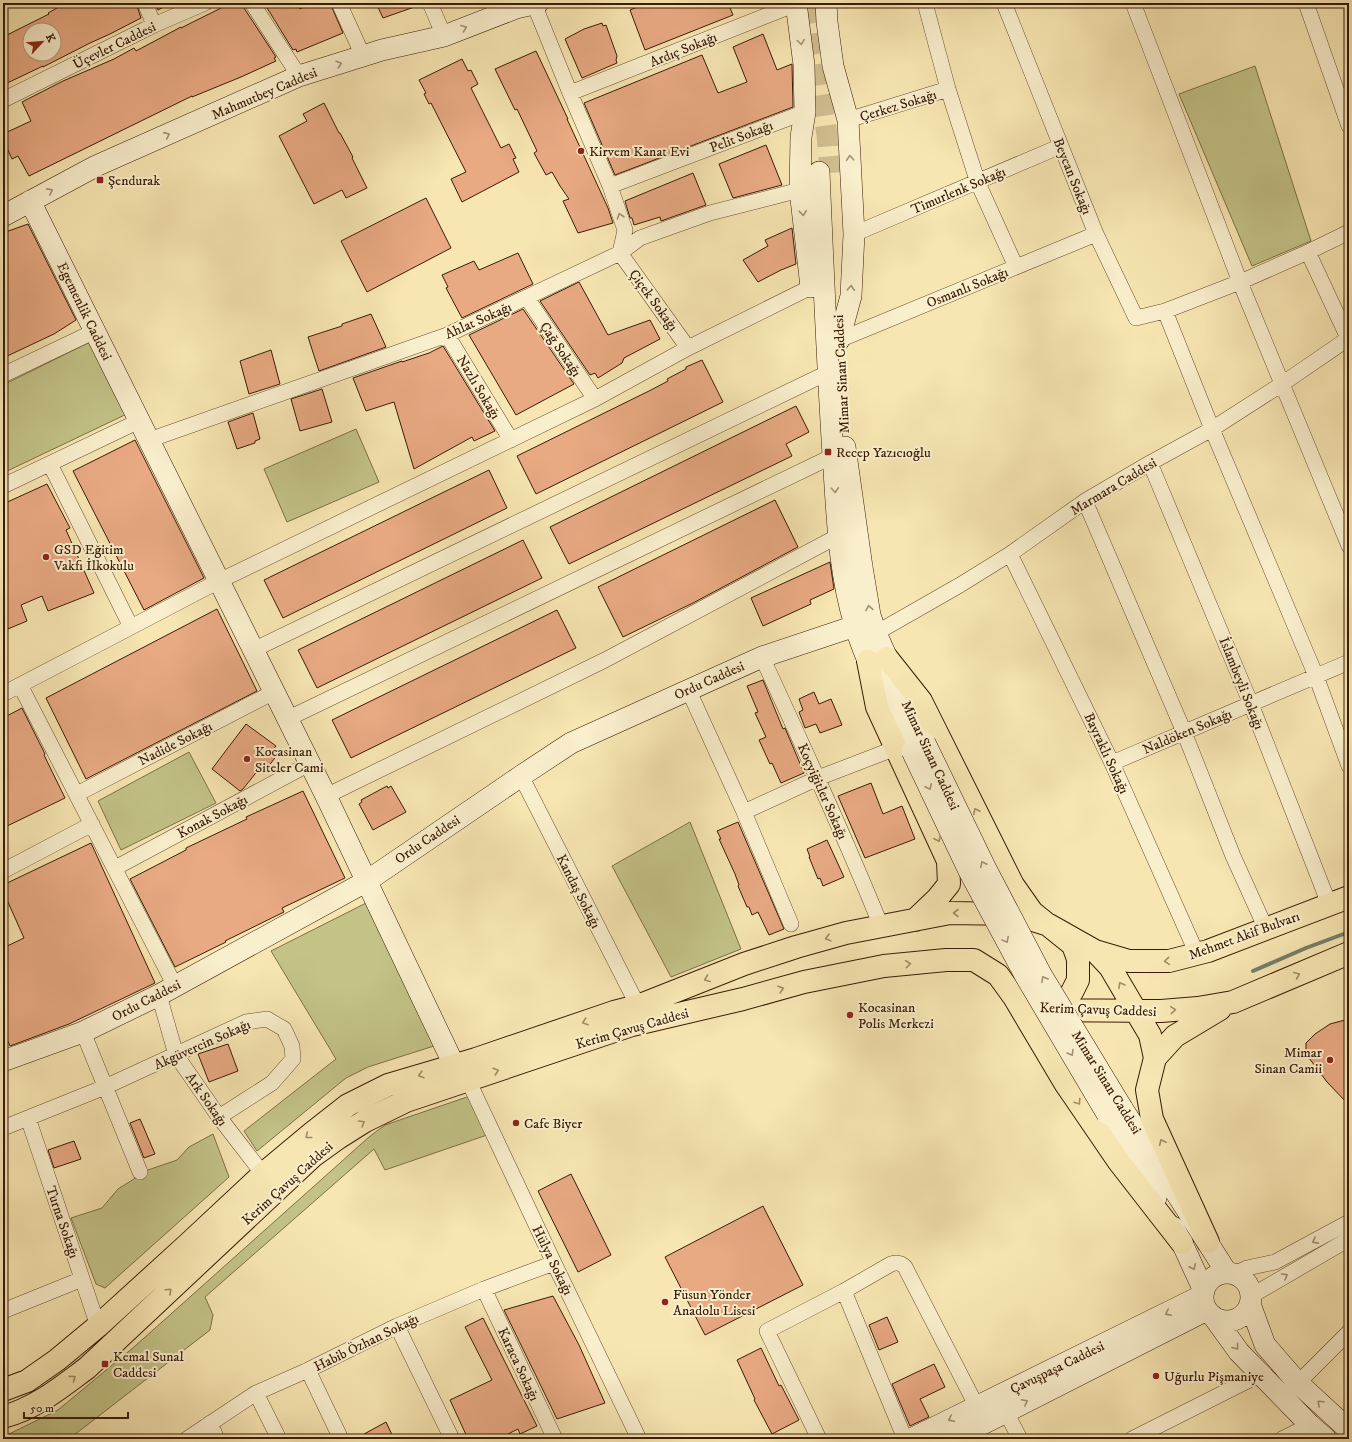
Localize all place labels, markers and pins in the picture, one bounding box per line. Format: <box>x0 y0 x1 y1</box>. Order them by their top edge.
place label: Kirvem Kanat Evi <box>589 143 690 161</box>
marker: Kirvem Kanat Evi <box>576 146 586 156</box>
place label: Şendurak <box>108 172 160 190</box>
marker: Şendurak <box>95 175 105 185</box>
place label: Recep Yazıcıoğlu <box>836 444 931 462</box>
marker: Recep Yazıcıoğlu <box>823 447 833 457</box>
place label: GSD Eğitim Vakfı İlkokulu <box>53 541 134 575</box>
marker: GSD Eğitim Vakfı İlkokulu <box>41 552 51 562</box>
place label: Kocasinan Siteler Cami <box>255 743 324 777</box>
marker: Kocasinan Siteler Cami <box>242 754 252 764</box>
place label: Kocasinan Polis Merkezi <box>858 999 934 1033</box>
marker: Kocasinan Polis Merkezi <box>845 1010 855 1020</box>
place label: Mimar Sinan Camii <box>1254 1044 1323 1078</box>
marker: Mimar Sinan Camii <box>1325 1055 1335 1065</box>
place label: Cafe Biyer <box>524 1115 583 1133</box>
marker: Cafe Biyer <box>511 1118 521 1128</box>
place label: Füsun Yönder Anadolu Lisesi <box>673 1286 756 1320</box>
marker: Füsun Yönder Anadolu Lisesi <box>660 1297 670 1307</box>
place label: Kemal Sunal Caddesi <box>113 1348 185 1382</box>
marker: Kemal Sunal Caddesi <box>100 1359 110 1369</box>
place label: Uğurlu Pişmaniye <box>1164 1368 1264 1386</box>
marker: Uğurlu Pişmaniye <box>1151 1371 1161 1381</box>

